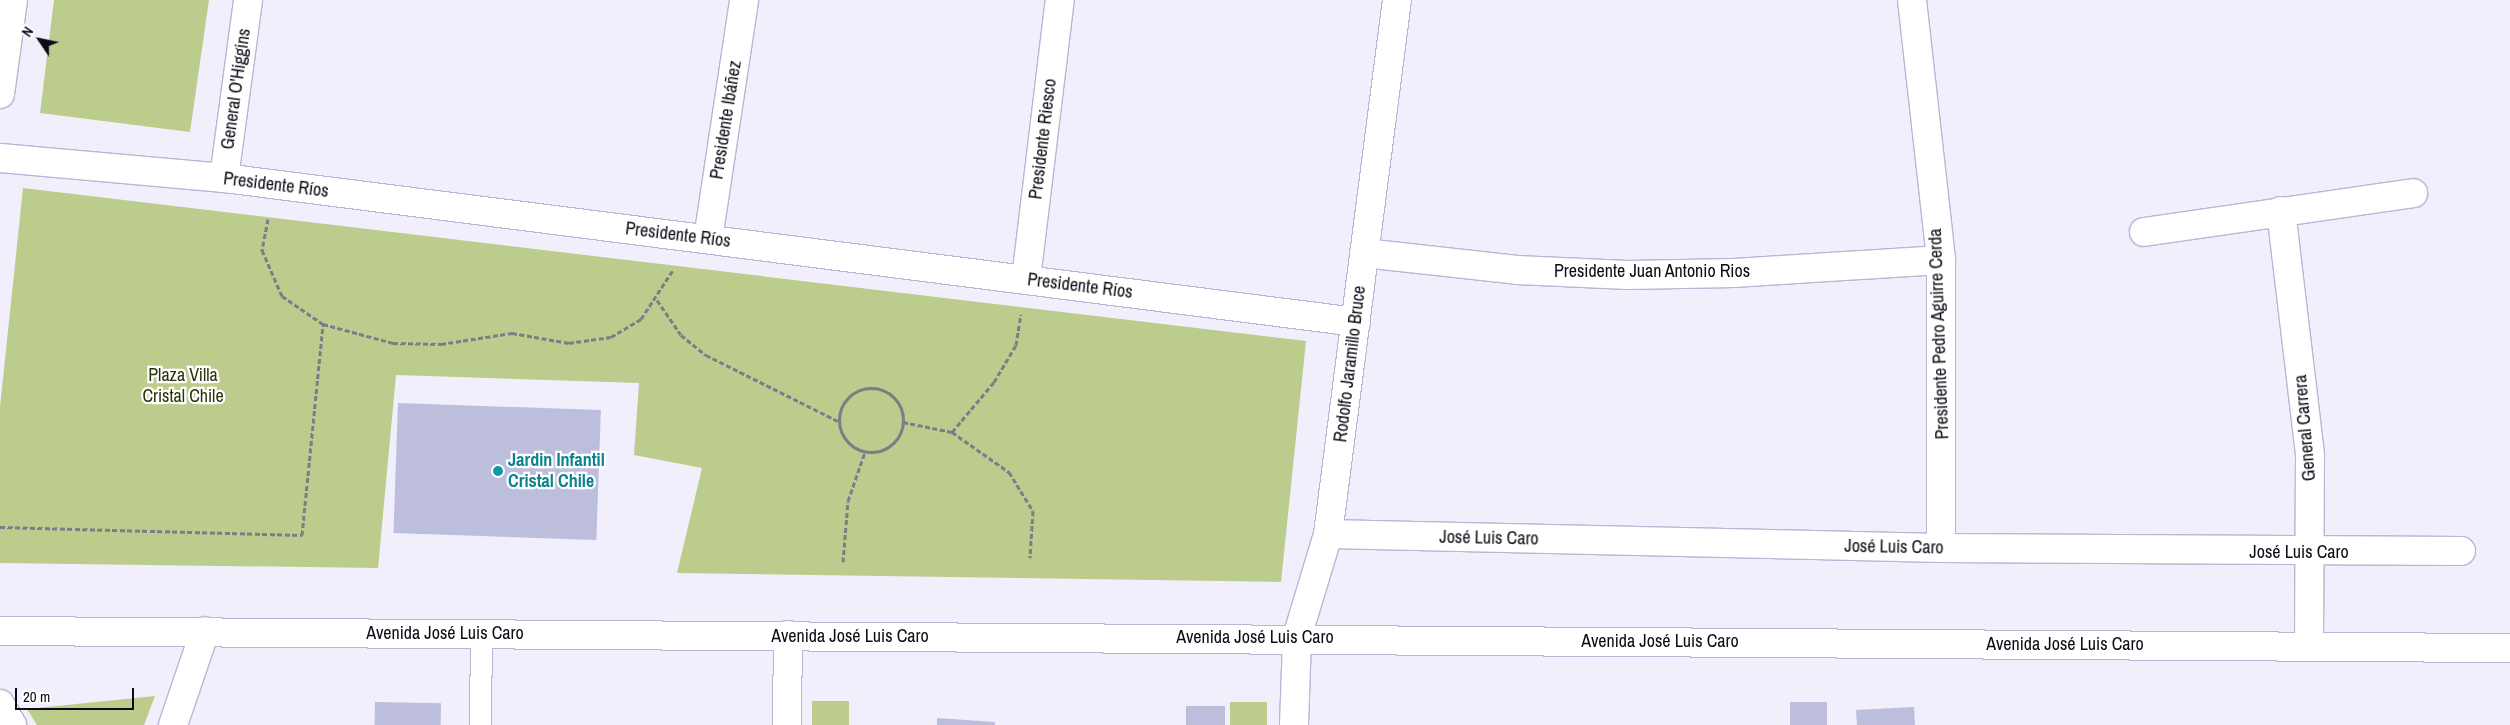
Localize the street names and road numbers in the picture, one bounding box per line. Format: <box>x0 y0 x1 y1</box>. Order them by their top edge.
street label: General O'Higgins <box>217 27 255 151</box>
street label: Presidente Ibáñez <box>706 59 746 181</box>
street label: Presidente Riesco <box>1025 77 1061 201</box>
street label: Presidente Ríos <box>222 168 330 202</box>
street label: Presidente Ríos <box>624 218 732 252</box>
street label: Presidente Pedro Aguirre Cerda <box>1925 228 1953 440</box>
street label: Presidente Juan Antonio Rios <box>1554 260 1750 282</box>
street label: Presidente Ríos <box>1026 269 1134 303</box>
street label: Rodolfo Jaramillo Bruce <box>1330 285 1370 443</box>
street label: General Carrera <box>2290 374 2320 482</box>
street label: José Luis Caro <box>1439 526 1539 550</box>
street label: José Luis Caro <box>1844 535 1944 559</box>
street label: José Luis Caro <box>2249 541 2349 563</box>
street label: Avenida José Luis Caro <box>366 622 524 644</box>
street label: Avenida José Luis Caro <box>771 625 929 647</box>
street label: Avenida José Luis Caro <box>1176 626 1334 648</box>
street label: Avenida José Luis Caro <box>1581 630 1739 652</box>
street label: Avenida José Luis Caro <box>1986 633 2144 655</box>

